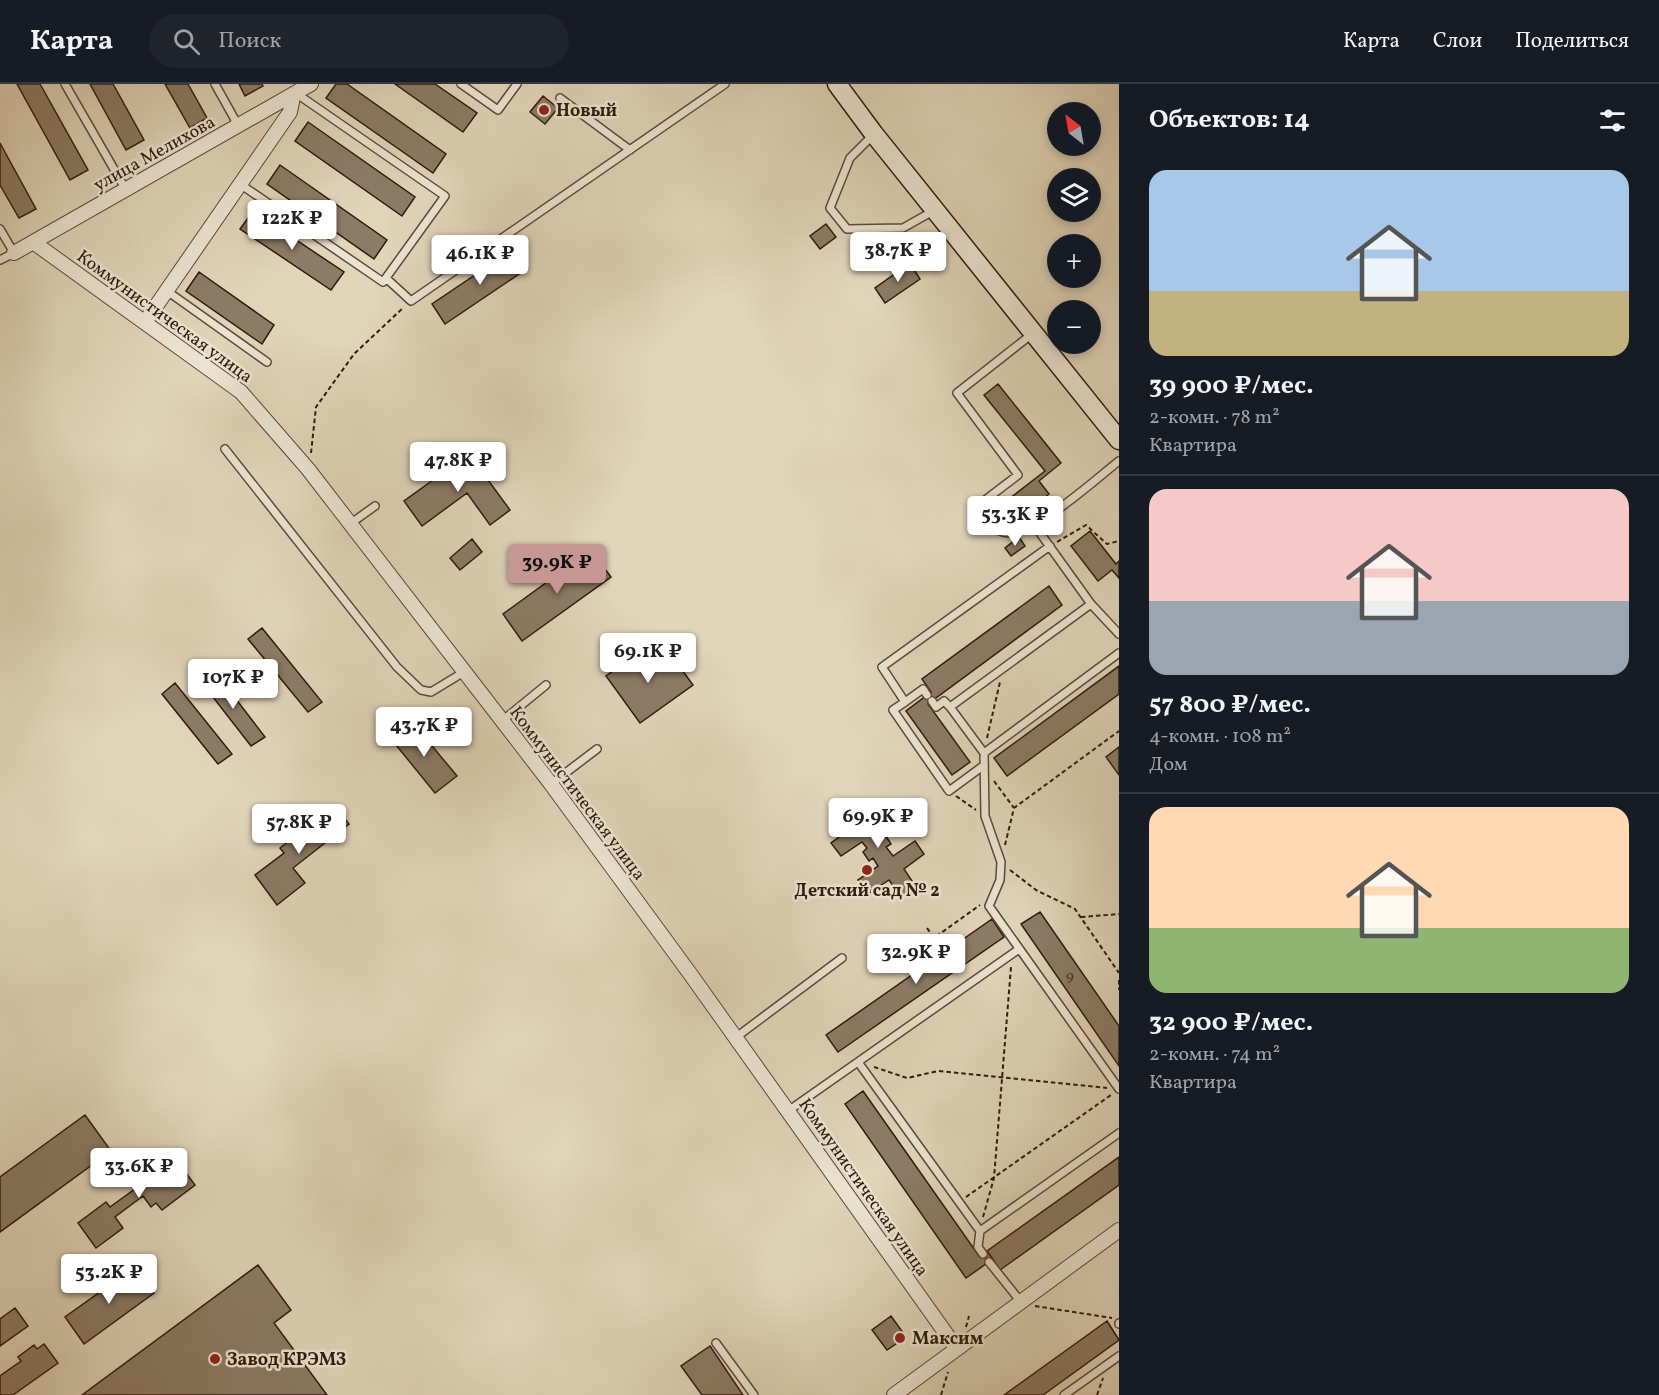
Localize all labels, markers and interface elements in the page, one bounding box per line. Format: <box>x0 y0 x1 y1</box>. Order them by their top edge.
search box <box>149 14 569 68</box>
text: Карта <box>30 22 113 61</box>
icon: search <box>170 25 203 58</box>
text: Поиск <box>218 26 281 57</box>
text: Карта <box>1343 27 1400 56</box>
text: Слои <box>1433 27 1482 56</box>
text: Поделиться <box>1515 27 1629 56</box>
place label: Новый <box>556 99 617 124</box>
north arrow <box>1047 102 1101 156</box>
map controls <box>1047 102 1101 354</box>
text: Объектов: 14 <box>1149 102 1310 138</box>
marker: Новый <box>537 103 551 117</box>
icon: filters <box>1596 104 1629 137</box>
street label: улица Мелихова <box>89 110 220 198</box>
button: layers <box>1047 168 1101 222</box>
pin: 122K ₽ <box>243 200 341 251</box>
text: 122K ₽ <box>261 205 323 233</box>
icon: home <box>1335 209 1443 317</box>
pin: 38.7K ₽ <box>843 232 953 283</box>
button: + <box>1047 234 1101 288</box>
pin: 46.1K ₽ <box>425 235 535 286</box>
text: 38.7K ₽ <box>864 237 932 265</box>
text: 46.1K ₽ <box>446 240 514 268</box>
street label: Коммунистическая улица <box>71 245 257 390</box>
button: − <box>1047 300 1101 354</box>
text: 39 900 ₽/мес. <box>1149 368 1314 404</box>
text: 2-комн. · 78 m² <box>1149 404 1280 432</box>
text: Квартира <box>1149 432 1237 460</box>
pin: 47.8K ₽ <box>403 442 513 493</box>
text: 47.8K ₽ <box>424 447 492 475</box>
pin: 53.3K ₽ <box>960 496 1070 547</box>
text: 53.3K ₽ <box>981 501 1049 529</box>
icon: home <box>1335 528 1443 636</box>
pin: 39.9K ₽ <box>502 544 612 595</box>
text: 39.9K ₽ <box>522 549 592 577</box>
pin: 69.1K ₽ <box>593 633 703 684</box>
text: 69.1K ₽ <box>614 638 682 666</box>
pin: 107K ₽ <box>184 659 282 710</box>
text: 107K ₽ <box>202 664 264 692</box>
text: 57 800 ₽/мес. <box>1149 687 1311 723</box>
street label: Коммунистическая улица <box>503 702 651 886</box>
pin: 43.7K ₽ <box>369 707 479 758</box>
text: 43.7K ₽ <box>390 712 458 740</box>
text: 4-комн. · 108 m² <box>1149 723 1291 751</box>
text: Дом <box>1149 751 1188 779</box>
pin: 69.9K ₽ <box>823 798 933 849</box>
text: 69.9K ₽ <box>843 803 913 831</box>
pin: 57.8K ₽ <box>244 804 354 855</box>
text: 57.8K ₽ <box>266 809 332 837</box>
icon: home <box>1335 846 1443 954</box>
marker: Детский сад № 2 <box>860 863 874 877</box>
place label: Детский сад № 2 <box>794 879 940 904</box>
pin: 32.9K ₽ <box>861 934 971 985</box>
text: 32.9K ₽ <box>881 939 951 967</box>
house number: 9 <box>1066 966 1074 987</box>
text: 32 900 ₽/мес. <box>1149 1005 1313 1041</box>
text: 2-комн. · 74 m² <box>1149 1041 1280 1069</box>
text: Квартира <box>1149 1069 1237 1097</box>
street label: Коммунистическая улица <box>792 1094 934 1282</box>
pin: 33.6K ₽ <box>84 1148 194 1199</box>
text: 33.6K ₽ <box>104 1153 174 1181</box>
pin: 53.2K ₽ <box>54 1254 164 1305</box>
text: 53.2K ₽ <box>75 1259 143 1287</box>
place label: Максим <box>912 1327 984 1352</box>
marker: Максим <box>893 1331 907 1345</box>
place label: Завод КРЭМЗ <box>227 1348 346 1373</box>
marker: Завод КРЭМЗ <box>208 1352 222 1366</box>

